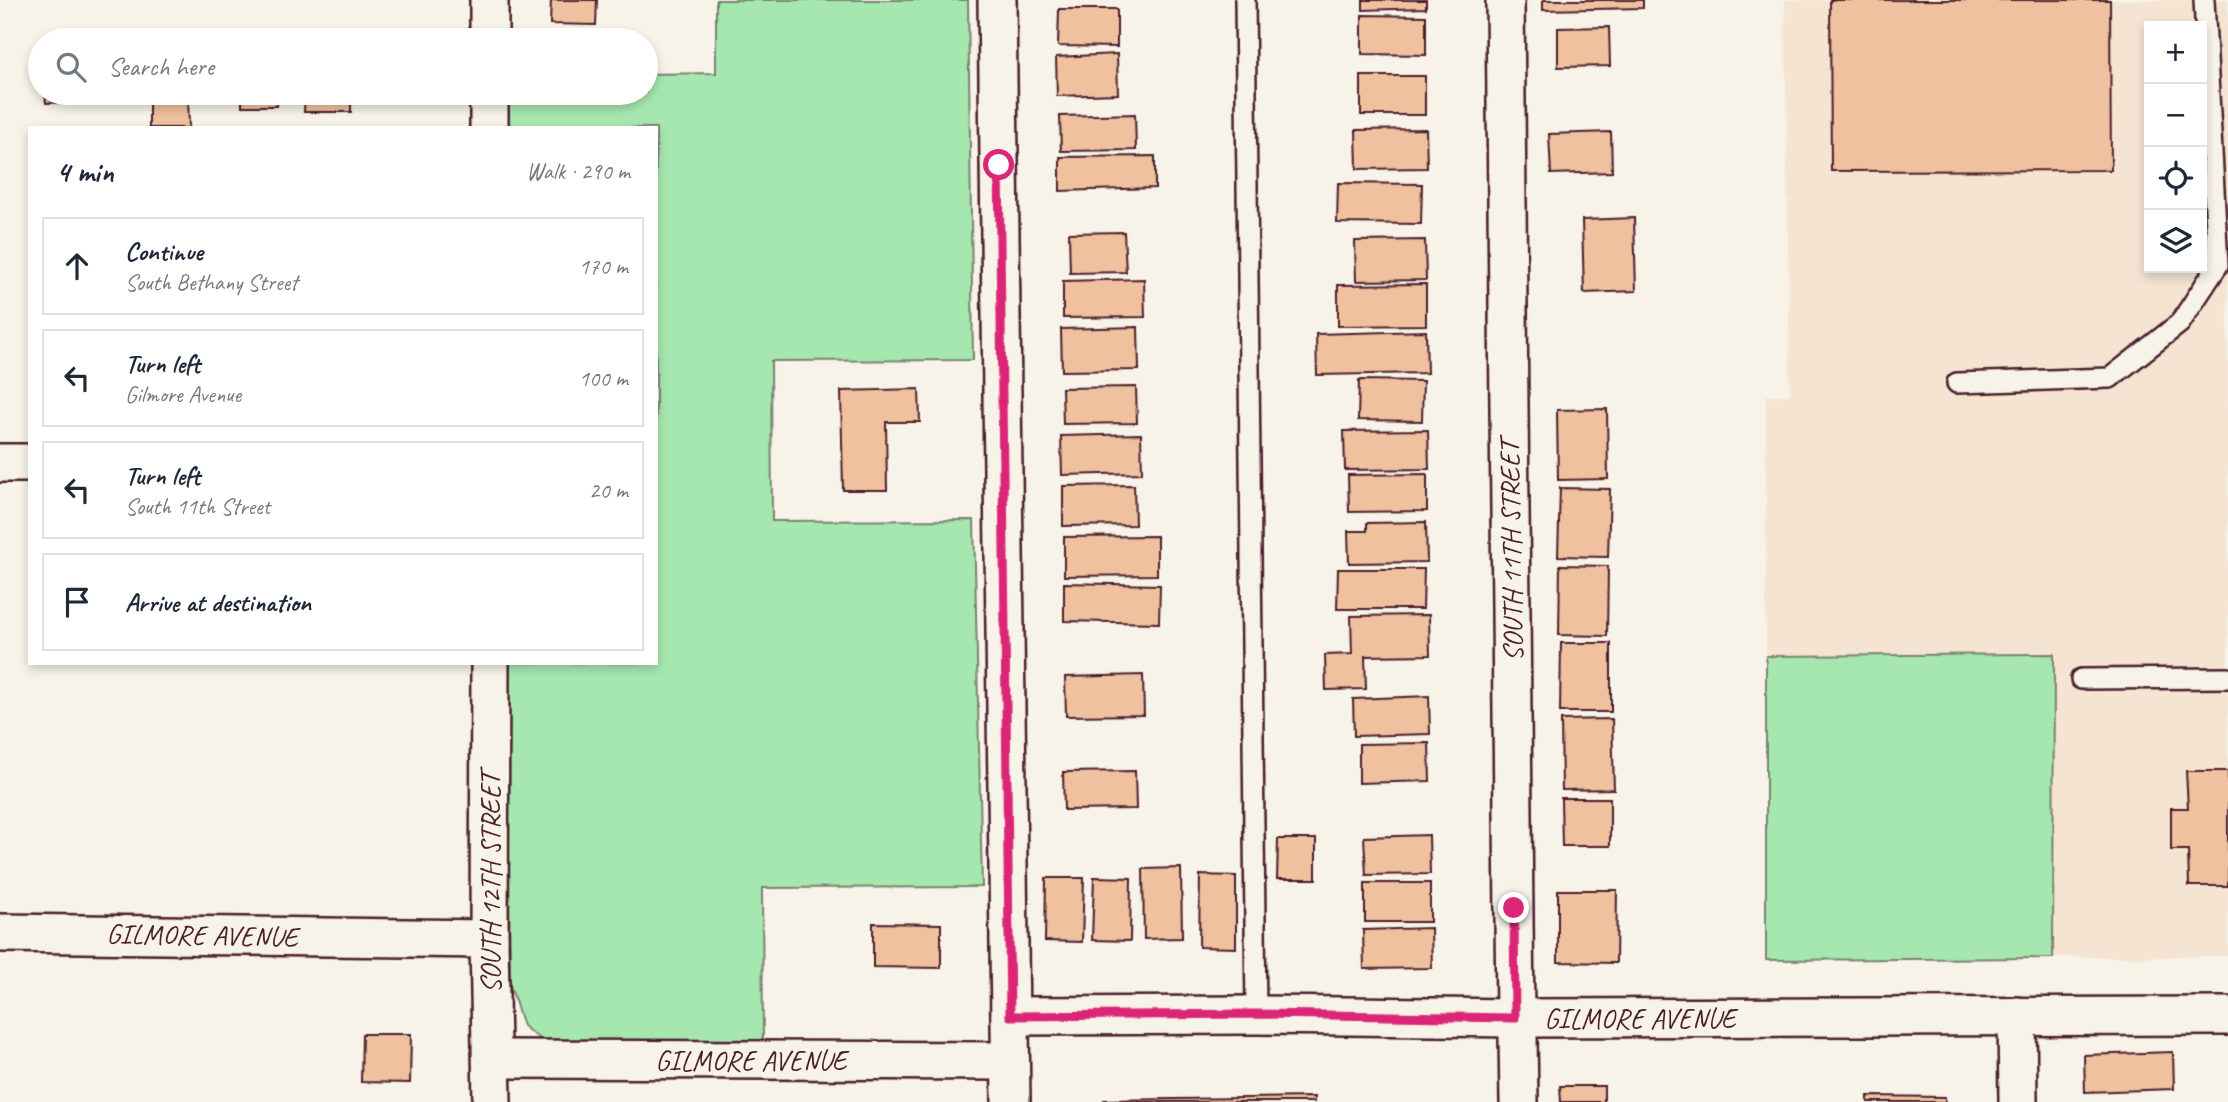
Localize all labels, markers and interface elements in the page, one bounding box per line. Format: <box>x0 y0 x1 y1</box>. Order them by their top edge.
map controls <box>2144 21 2207 273</box>
button: + <box>2144 21 2207 84</box>
search box <box>28 28 658 105</box>
icon: search <box>52 48 90 86</box>
text: Search here <box>108 50 214 83</box>
button: − <box>2144 84 2207 147</box>
button: locate <box>2144 147 2207 210</box>
route start <box>983 149 1014 180</box>
text: 4 min <box>56 153 113 191</box>
text: Walk · 290 m <box>526 157 630 186</box>
button: layers <box>2144 210 2207 273</box>
text: Continue <box>125 235 203 268</box>
icon: ahead <box>58 247 96 285</box>
text: 170 m <box>579 252 628 281</box>
text: South Bethany Street <box>125 268 298 297</box>
text: Turn left <box>125 347 200 380</box>
icon: left <box>58 359 96 397</box>
text: 100 m <box>579 364 628 393</box>
text: Gilmore Avenue <box>125 380 241 409</box>
street label: SOUTH 11TH STREET <box>1491 433 1530 662</box>
text: Turn left <box>125 459 200 492</box>
icon: left <box>58 471 96 509</box>
text: 20 m <box>589 476 628 505</box>
text: South 11th Street <box>125 492 270 521</box>
icon: arrive <box>58 583 96 621</box>
text: Arrive at destination <box>125 586 311 619</box>
street label: SOUTH 12TH STREET <box>473 766 508 993</box>
route end <box>1498 892 1529 923</box>
street label: GILMORE AVENUE <box>106 916 301 954</box>
street label: GILMORE AVENUE <box>1544 1001 1739 1036</box>
street label: GILMORE AVENUE <box>655 1043 850 1078</box>

